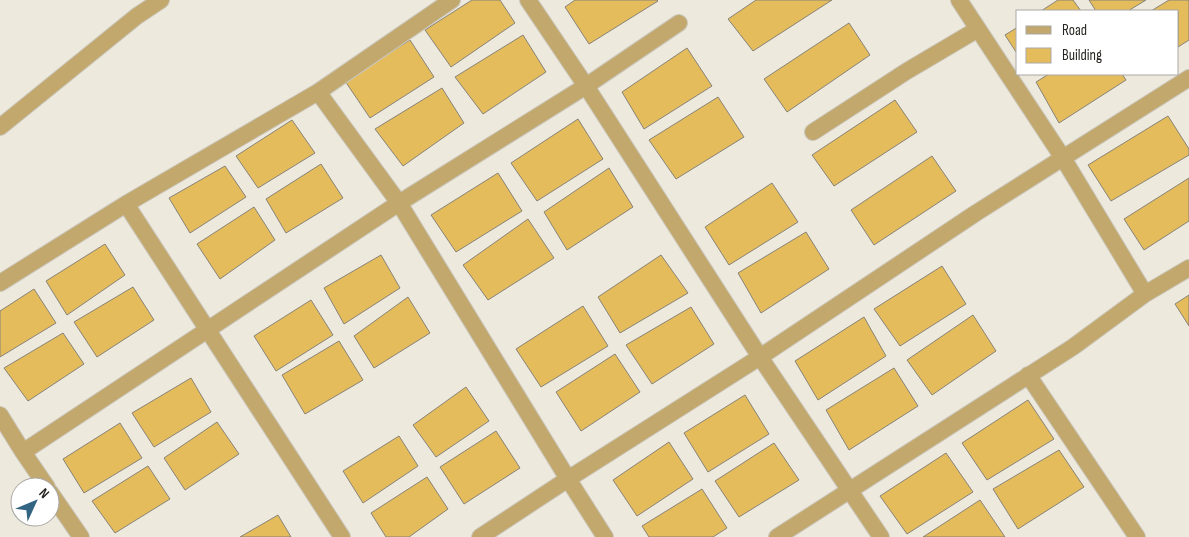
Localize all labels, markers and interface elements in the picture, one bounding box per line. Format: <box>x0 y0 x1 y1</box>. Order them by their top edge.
legend <box>1016 10 1179 75</box>
text: Road <box>1062 21 1087 40</box>
text: Building <box>1062 46 1102 65</box>
north arrow <box>10 477 60 527</box>
text: N <box>35 485 53 502</box>

